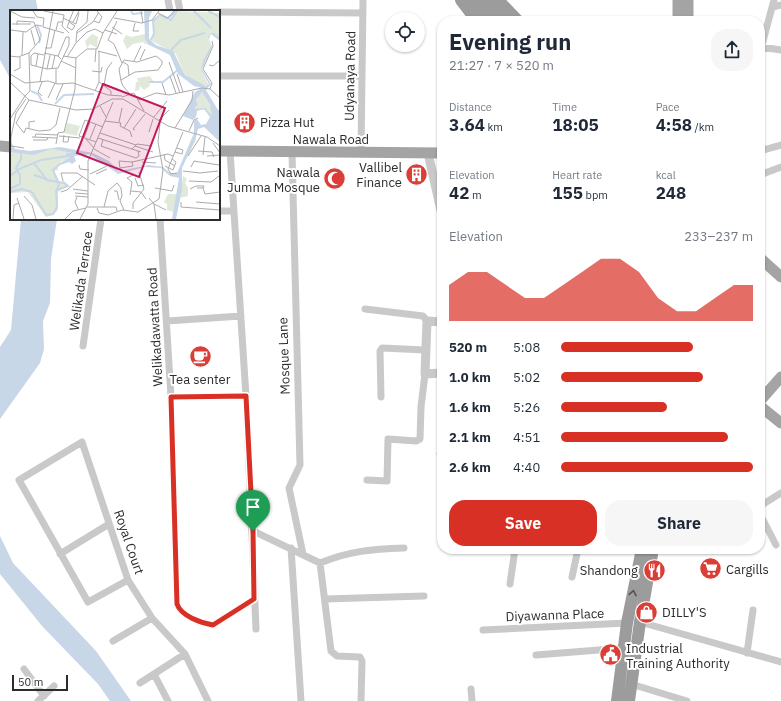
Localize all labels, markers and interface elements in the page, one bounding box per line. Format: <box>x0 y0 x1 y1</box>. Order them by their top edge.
inset map <box>10 10 220 220</box>
map controls <box>385 12 425 52</box>
button: locate <box>385 12 425 52</box>
text: Evening run <box>449 27 571 56</box>
button: share <box>711 29 753 71</box>
street label: Udyanaya Road <box>341 31 359 121</box>
text: 21:27 · 7 × 520 m <box>449 57 554 74</box>
text: Distance <box>449 100 492 114</box>
text: Time <box>552 100 577 114</box>
text: Pace <box>656 100 680 114</box>
building icon: Pizza Hut <box>232 109 258 135</box>
place label: Pizza Hut <box>260 114 314 131</box>
text: 3.64 <box>449 114 485 136</box>
text: 18:05 <box>552 114 599 136</box>
text: 4:58 <box>656 114 692 136</box>
text: km <box>485 120 503 134</box>
text: /km <box>692 120 714 134</box>
street label: Nawala Road <box>293 131 369 148</box>
place label: Vallibel Finance <box>356 159 402 191</box>
building icon: Vallibel Finance <box>404 161 430 187</box>
place label: Nawala Jumma Mosque <box>227 164 320 196</box>
mosque icon: Nawala Jumma Mosque <box>322 166 348 192</box>
text: Elevation <box>449 168 495 182</box>
text: Heart rate <box>552 168 602 182</box>
text: kcal <box>656 168 676 182</box>
text: 42 <box>449 182 469 204</box>
text: 155 <box>552 182 583 204</box>
text: 248 <box>656 182 686 204</box>
text: m <box>469 188 482 202</box>
text: bpm <box>583 188 608 202</box>
text: Elevation <box>449 228 503 245</box>
text: 233–237 m <box>684 228 753 245</box>
street label: Welikada Terrace <box>66 230 96 332</box>
street label: Welikadawatta Road <box>143 267 167 387</box>
street label: Mosque Lane <box>274 317 294 395</box>
text: 520 m <box>449 339 487 356</box>
text: 5:08 <box>513 339 540 356</box>
cafe icon: Tea senter <box>187 344 213 370</box>
text: 1.0 km <box>449 369 491 386</box>
text: 5:02 <box>513 369 540 386</box>
place label: Tea senter <box>169 371 231 388</box>
text: 1.6 km <box>449 399 491 416</box>
text: 5:26 <box>513 399 540 416</box>
text: 2.1 km <box>449 429 491 446</box>
text: 4:51 <box>513 429 540 446</box>
text: 2.6 km <box>449 459 491 476</box>
text: 4:40 <box>513 459 540 476</box>
pin <box>236 490 270 531</box>
icon: arrive <box>242 496 264 518</box>
button: Save <box>449 500 597 546</box>
button: Share <box>605 500 753 546</box>
street label: Royal Court <box>110 507 148 577</box>
supermarket icon: Cargills <box>698 556 724 582</box>
restaurant icon: Shandong <box>641 557 667 583</box>
place label: Cargills <box>726 561 769 578</box>
place label: Shandong <box>580 562 638 579</box>
one-way arrow <box>629 590 637 596</box>
shop icon: DILLY'S <box>633 599 659 625</box>
place label: DILLY'S <box>662 604 707 621</box>
street label: Diyawanna Place <box>505 605 605 625</box>
place label: Industrial Training Authority <box>626 640 730 672</box>
public building icon: Industrial Training Authority <box>597 642 623 668</box>
scale bar <box>12 673 68 692</box>
text: 50 m <box>18 675 43 689</box>

